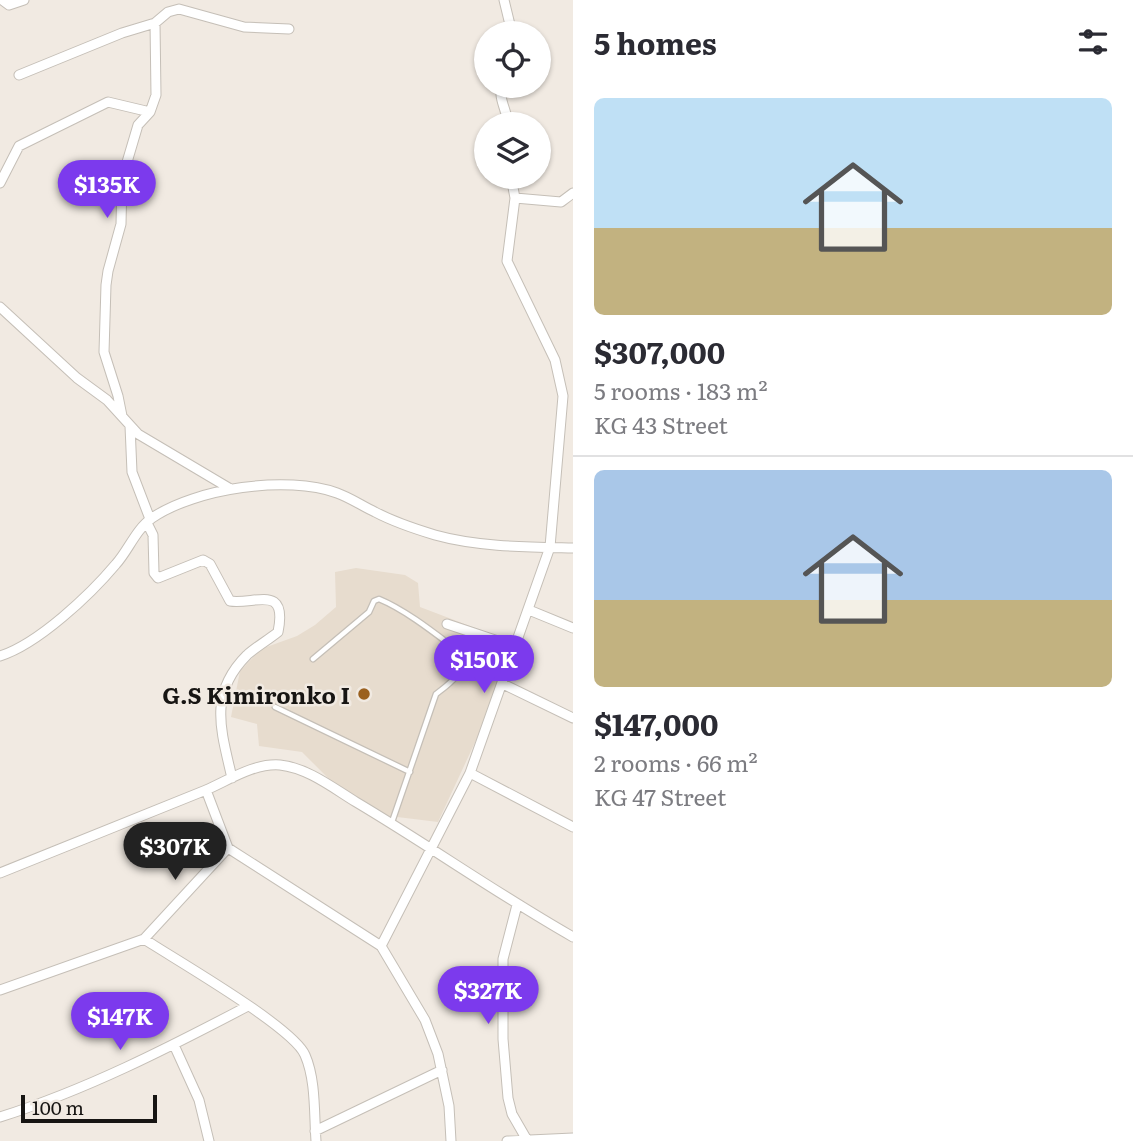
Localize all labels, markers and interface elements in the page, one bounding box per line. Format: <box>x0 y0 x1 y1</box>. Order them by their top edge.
text: 5 homes <box>594 20 717 64</box>
map controls <box>474 21 551 189</box>
button: locate <box>474 21 551 98</box>
icon: filters <box>1074 23 1112 61</box>
button: layers <box>474 112 551 189</box>
icon: home <box>790 144 916 270</box>
pin: $135K <box>58 160 156 220</box>
text: $135K <box>74 166 140 200</box>
text: $307,000 <box>594 329 725 373</box>
text: 5 rooms · 183 m² <box>594 373 768 407</box>
text: KG 43 Street <box>594 407 728 441</box>
icon: home <box>790 516 916 642</box>
pin: $150K <box>435 636 533 695</box>
text: $150K <box>450 641 518 675</box>
place label: G.S Kimironko I <box>162 677 350 711</box>
marker: G.S Kimironko I <box>356 686 372 702</box>
text: $147,000 <box>594 701 719 745</box>
text: 2 rooms · 66 m² <box>594 745 758 779</box>
text: KG 47 Street <box>594 779 726 813</box>
pin: $307K <box>126 822 224 882</box>
text: $307K <box>139 828 211 862</box>
pin: $327K <box>439 967 537 1026</box>
text: $327K <box>454 972 522 1006</box>
pin: $147K <box>71 992 169 1052</box>
text: $147K <box>87 998 153 1032</box>
scale bar <box>21 1092 158 1124</box>
text: 100 m <box>32 1093 84 1121</box>

